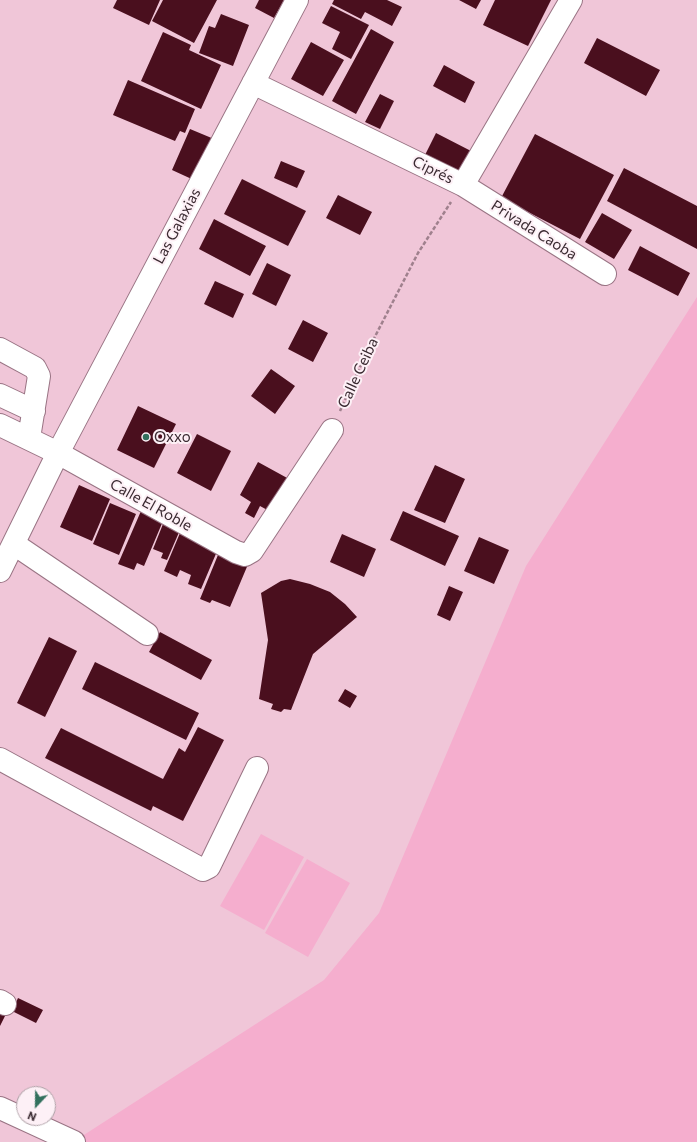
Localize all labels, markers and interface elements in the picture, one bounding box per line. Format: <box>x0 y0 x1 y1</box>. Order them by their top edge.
street label: Ciprés <box>410 152 456 188</box>
street label: Las Galaxias <box>150 185 204 267</box>
street label: Privada Caoba <box>488 196 580 264</box>
street label: Calle Ceiba <box>334 335 382 411</box>
place label: Oxxo <box>154 428 191 446</box>
marker: Oxxo <box>141 432 151 442</box>
street label: Calle El Roble <box>107 475 195 535</box>
north arrow <box>16 1086 56 1126</box>
text: N <box>25 1109 38 1124</box>

